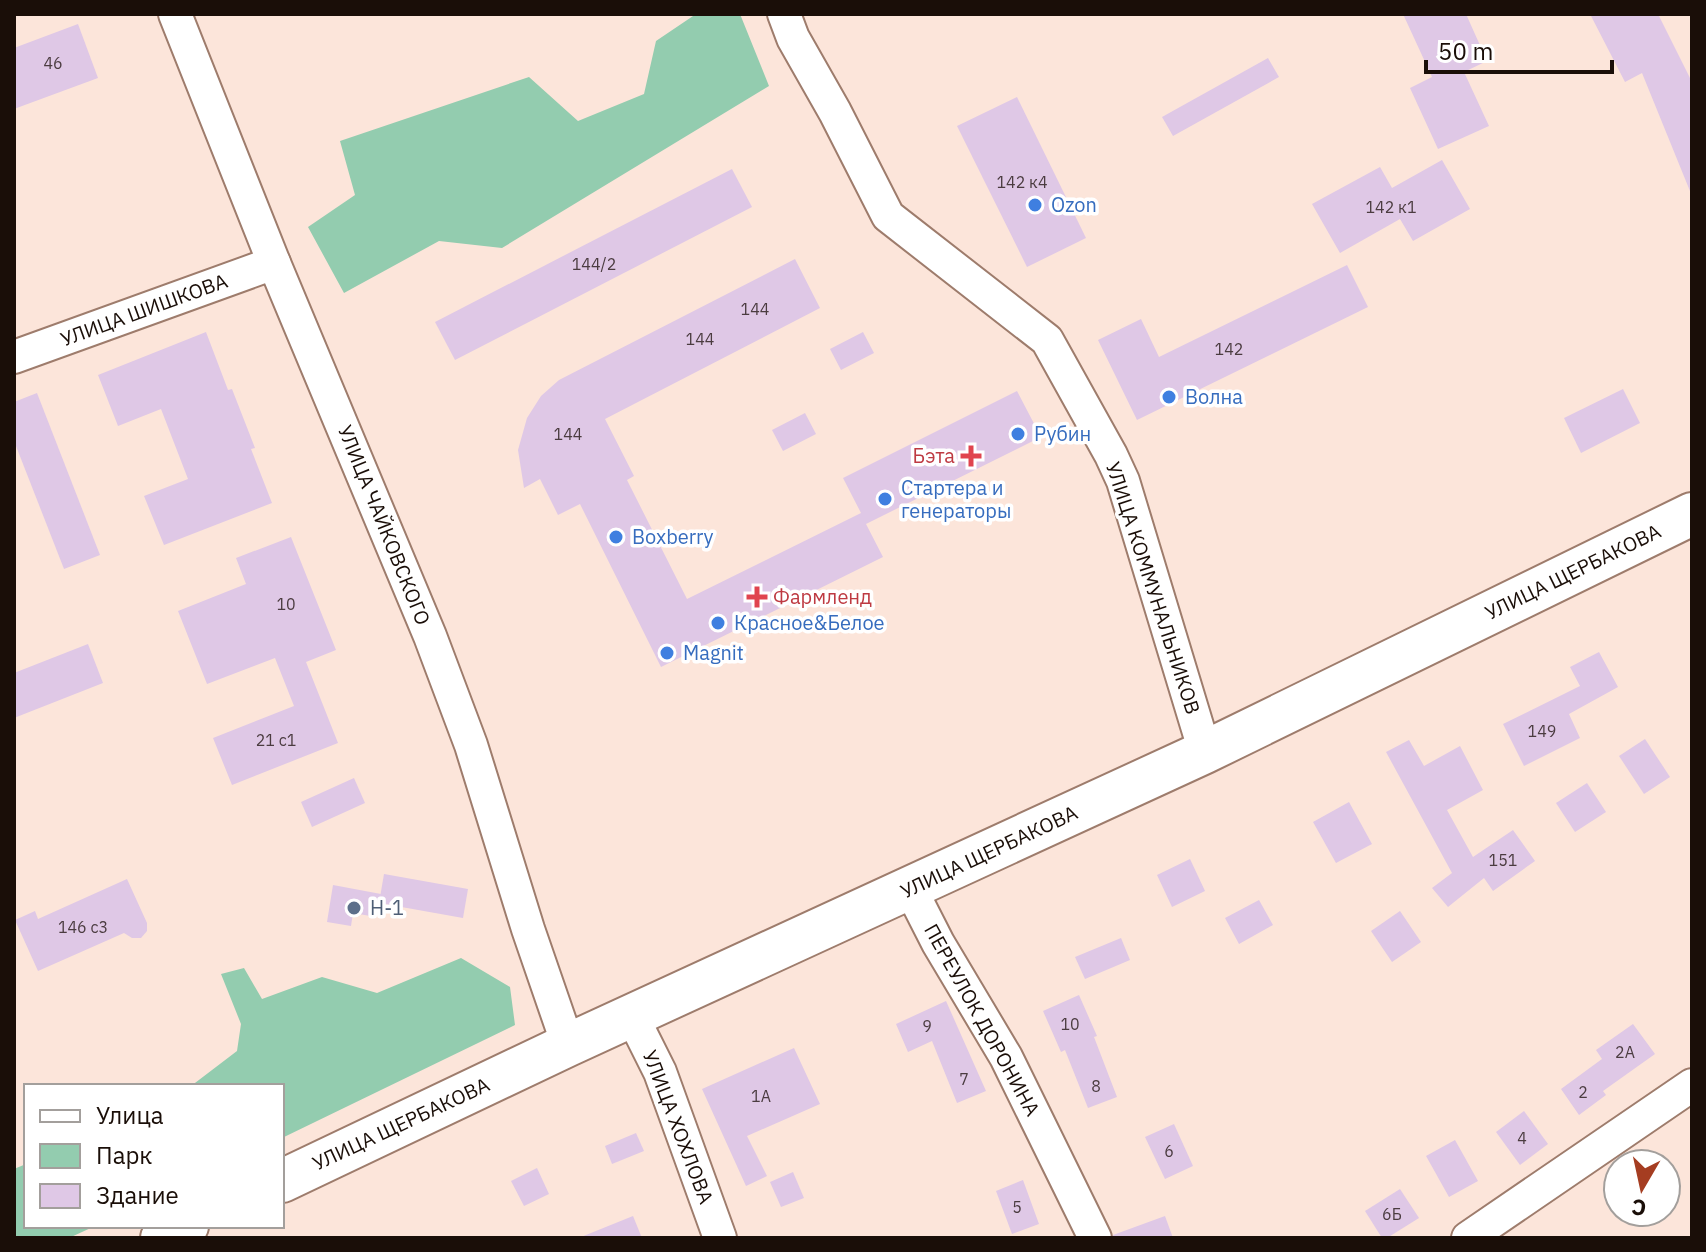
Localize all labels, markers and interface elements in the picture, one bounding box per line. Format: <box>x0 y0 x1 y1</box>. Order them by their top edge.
scale bar <box>1426 24 1612 74</box>
text: 50 m <box>1438 35 1493 67</box>
house number: 46 <box>43 53 63 73</box>
house number: 142 к4 <box>997 172 1047 192</box>
place label: Ozon <box>1051 191 1097 218</box>
marker: Ozon <box>1026 196 1044 214</box>
house number: 142 к1 <box>1366 197 1416 217</box>
house number: 144/2 <box>572 254 616 274</box>
street label: УЛИЦА ШИШКОВА <box>57 267 231 352</box>
house number: 144 <box>741 299 769 319</box>
house number: 144 <box>686 329 714 349</box>
house number: 142 <box>1215 339 1243 359</box>
place label: Волна <box>1185 383 1243 410</box>
marker: Волна <box>1160 388 1178 406</box>
place label: Рубин <box>1034 420 1091 447</box>
street label: УЛИЦА ЧАЙКОВСКОГО <box>332 421 437 629</box>
house number: 144 <box>554 424 582 444</box>
marker: Рубин <box>1009 425 1027 443</box>
place label: Бэта <box>912 442 955 469</box>
marker: Бэта <box>962 447 980 465</box>
street label: УЛИЦА КОММУНАЛЬНИКОВ <box>1100 458 1207 717</box>
place label: Стартера и генераторы <box>901 474 1011 524</box>
marker: Стартера и генераторы <box>876 490 894 508</box>
street label: УЛИЦА ЩЕРБАКОВА <box>1480 517 1665 626</box>
place label: Boxberry <box>632 523 714 550</box>
marker: Boxberry <box>607 528 625 546</box>
place label: Фармленд <box>773 583 872 610</box>
marker: Фармленд <box>748 588 766 606</box>
house number: 10 <box>276 594 296 614</box>
place label: Красное&Белое <box>734 609 885 636</box>
marker: Красное&Белое <box>709 614 727 632</box>
place label: Magnit <box>683 639 744 666</box>
marker: Magnit <box>658 644 676 662</box>
house number: 149 <box>1528 721 1556 741</box>
house number: 21 с1 <box>256 730 296 750</box>
street label: УЛИЦА ЩЕРБАКОВА <box>896 799 1082 904</box>
house number: 151 <box>1489 850 1517 870</box>
place label: Н-1 <box>370 894 404 921</box>
marker: Н-1 <box>345 899 363 917</box>
house number: 146 с3 <box>58 917 108 937</box>
street label: ПЕРЕУЛОК ДОРОНИНА <box>918 919 1047 1121</box>
house number: 10 <box>1060 1014 1080 1034</box>
house number: 9 <box>922 1016 932 1036</box>
house number: 2А <box>1615 1042 1635 1062</box>
street label: УЛИЦА ХОХЛОВА <box>637 1046 720 1208</box>
house number: 7 <box>959 1069 969 1089</box>
street label: УЛИЦА ЩЕРБАКОВА <box>308 1071 494 1176</box>
house number: 8 <box>1091 1076 1101 1096</box>
house number: 2 <box>1578 1082 1588 1102</box>
legend <box>24 1084 284 1228</box>
house number: 1А <box>751 1086 771 1106</box>
text: Улица <box>96 1099 164 1131</box>
house number: 4 <box>1517 1128 1527 1148</box>
text: Парк <box>96 1139 153 1171</box>
house number: 6 <box>1164 1141 1174 1161</box>
north arrow <box>1602 1148 1682 1228</box>
text: Здание <box>96 1179 179 1211</box>
text: С <box>1629 1193 1648 1224</box>
house number: 5 <box>1012 1197 1022 1217</box>
house number: 6Б <box>1382 1204 1402 1224</box>

